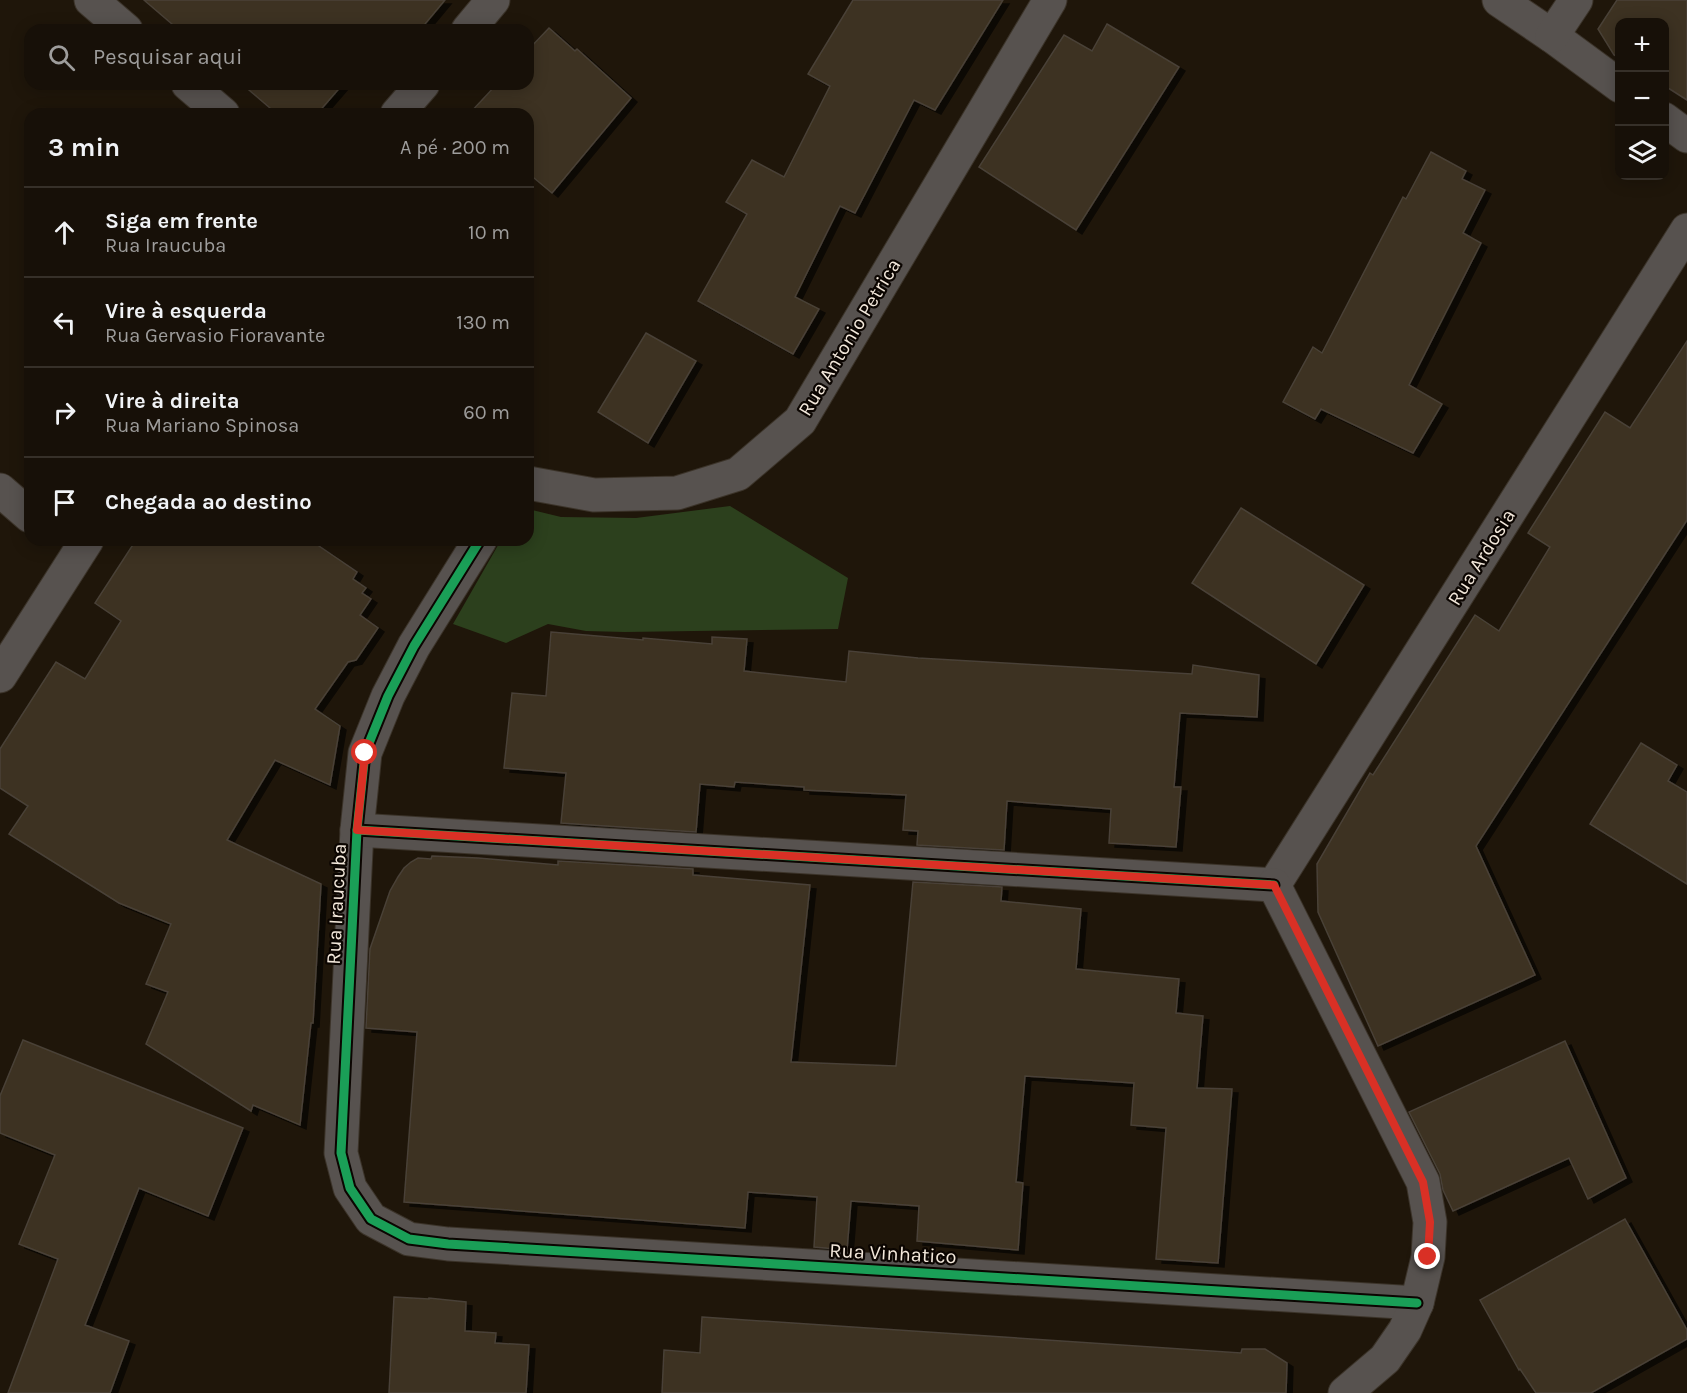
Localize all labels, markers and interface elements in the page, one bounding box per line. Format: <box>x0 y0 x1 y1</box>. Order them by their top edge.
map controls <box>1615 18 1669 180</box>
button: + <box>1615 18 1669 72</box>
search box <box>24 24 534 90</box>
icon: search <box>45 41 78 74</box>
text: Pesquisar aqui <box>93 44 242 70</box>
button: − <box>1615 72 1669 126</box>
button: layers <box>1615 126 1669 180</box>
text: 3 min <box>48 132 120 163</box>
text: A pé · 200 m <box>400 136 510 159</box>
text: Siga em frente <box>105 208 258 234</box>
icon: ahead <box>48 216 81 249</box>
text: 10 m <box>468 221 510 244</box>
text: Rua Iraucuba <box>105 234 226 257</box>
street label: Rua Antonio Petrica <box>793 255 905 420</box>
text: Vire à esquerda <box>105 298 267 324</box>
icon: left <box>48 306 81 339</box>
text: 130 m <box>456 311 510 334</box>
text: Rua Gervasio Fioravante <box>105 324 325 347</box>
text: Vire à direita <box>105 388 240 414</box>
icon: right <box>48 396 81 429</box>
text: 60 m <box>463 401 510 424</box>
text: Rua Mariano Spinosa <box>105 414 299 437</box>
icon: arrive <box>48 486 81 519</box>
text: Chegada ao destino <box>105 489 312 515</box>
street label: Rua Ardosia <box>1443 505 1520 610</box>
route start <box>351 739 377 765</box>
street label: Rua Iraucuba <box>322 843 351 965</box>
street label: Rua Vinhatico <box>829 1239 957 1268</box>
route end <box>1414 1243 1440 1269</box>

